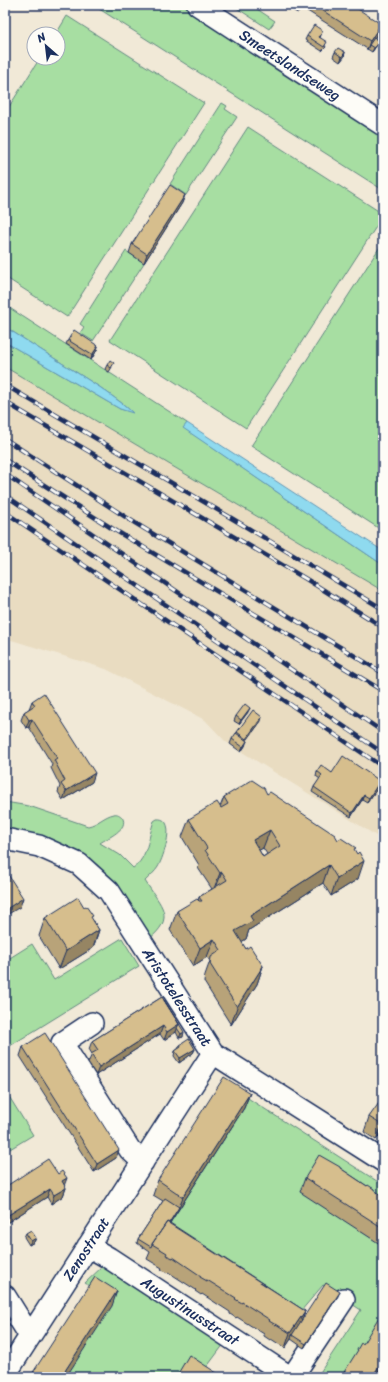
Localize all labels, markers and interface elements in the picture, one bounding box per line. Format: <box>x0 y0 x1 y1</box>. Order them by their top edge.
street label: Smeetslandseweg <box>234 22 346 108</box>
north arrow <box>26 26 66 66</box>
text: N <box>33 27 50 48</box>
street label: Aristotelesstraat <box>135 941 219 1052</box>
street label: Zenostraat <box>55 1211 117 1286</box>
street label: Augustinusstraat <box>134 1269 245 1353</box>

